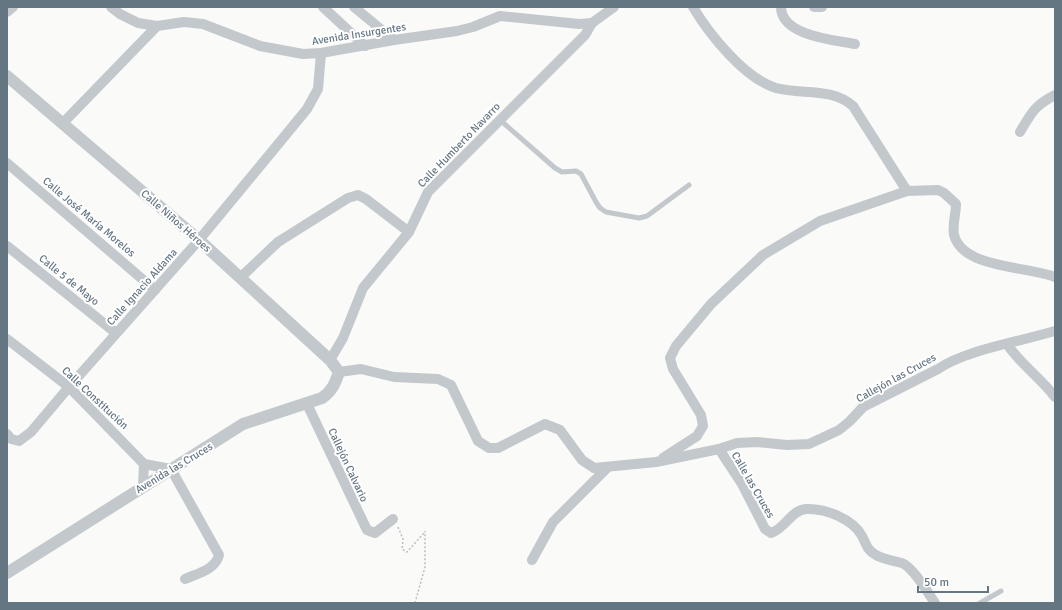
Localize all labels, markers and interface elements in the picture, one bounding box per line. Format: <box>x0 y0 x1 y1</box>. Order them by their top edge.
street label: Avenida Insurgentes <box>311 20 407 48</box>
street label: Calle Humberto Navarro <box>415 100 503 190</box>
street label: Calle José María Morelos <box>40 174 138 260</box>
street label: Calle Niños Héroes <box>138 187 214 255</box>
street label: Calle Ignacio Aldama <box>104 246 180 328</box>
street label: Calle 5 de Mayo <box>36 252 102 308</box>
street label: Callejón las Cruces <box>854 351 938 405</box>
street label: Calle Constitución <box>59 364 131 432</box>
street label: Callejón Calvario <box>325 426 371 504</box>
street label: Avenida las Cruces <box>133 440 215 496</box>
street label: Calle las Cruces <box>729 449 777 521</box>
scale bar <box>918 568 988 594</box>
text: 50 m <box>924 575 949 590</box>

